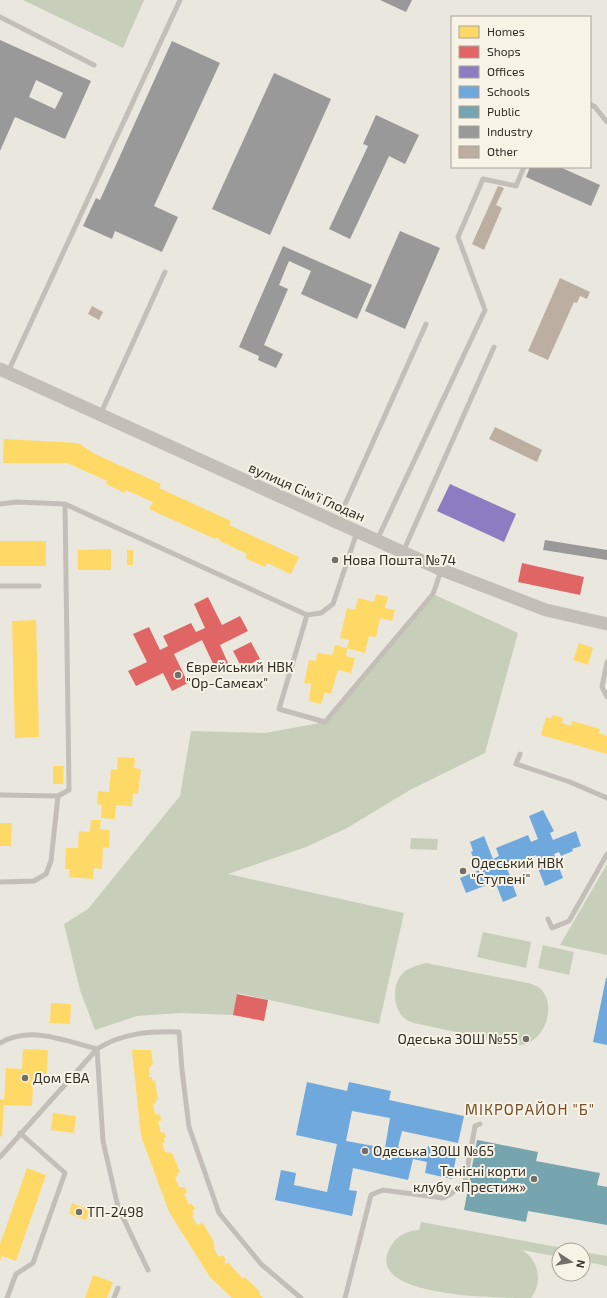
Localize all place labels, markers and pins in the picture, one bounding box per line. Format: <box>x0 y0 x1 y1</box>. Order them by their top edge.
place label: Нова Пошта №74 <box>343 551 456 568</box>
marker: Нова Пошта №74 <box>330 555 340 565</box>
place label: Єврейський НВК "Ор-Самєах" <box>186 658 293 691</box>
marker: Єврейський НВК "Ор-Самєах" <box>173 670 183 680</box>
place label: Одеський НВК "Ступені" <box>471 854 564 887</box>
marker: Одеський НВК "Ступені" <box>458 866 468 876</box>
place label: Одеська ЗОШ №55 <box>397 1030 518 1047</box>
marker: Одеська ЗОШ №55 <box>521 1034 531 1044</box>
place label: Дом ЕВА <box>33 1069 90 1086</box>
marker: Дом ЕВА <box>20 1073 30 1083</box>
place label: Одеська ЗОШ №65 <box>373 1142 494 1159</box>
marker: Одеська ЗОШ №65 <box>360 1146 370 1156</box>
place label: Тенісні корти клубу «Престиж» <box>413 1162 526 1195</box>
marker: Тенісні корти клубу «Престиж» <box>529 1174 539 1184</box>
place label: ТП-2498 <box>87 1203 144 1220</box>
marker: ТП-2498 <box>74 1207 84 1217</box>

